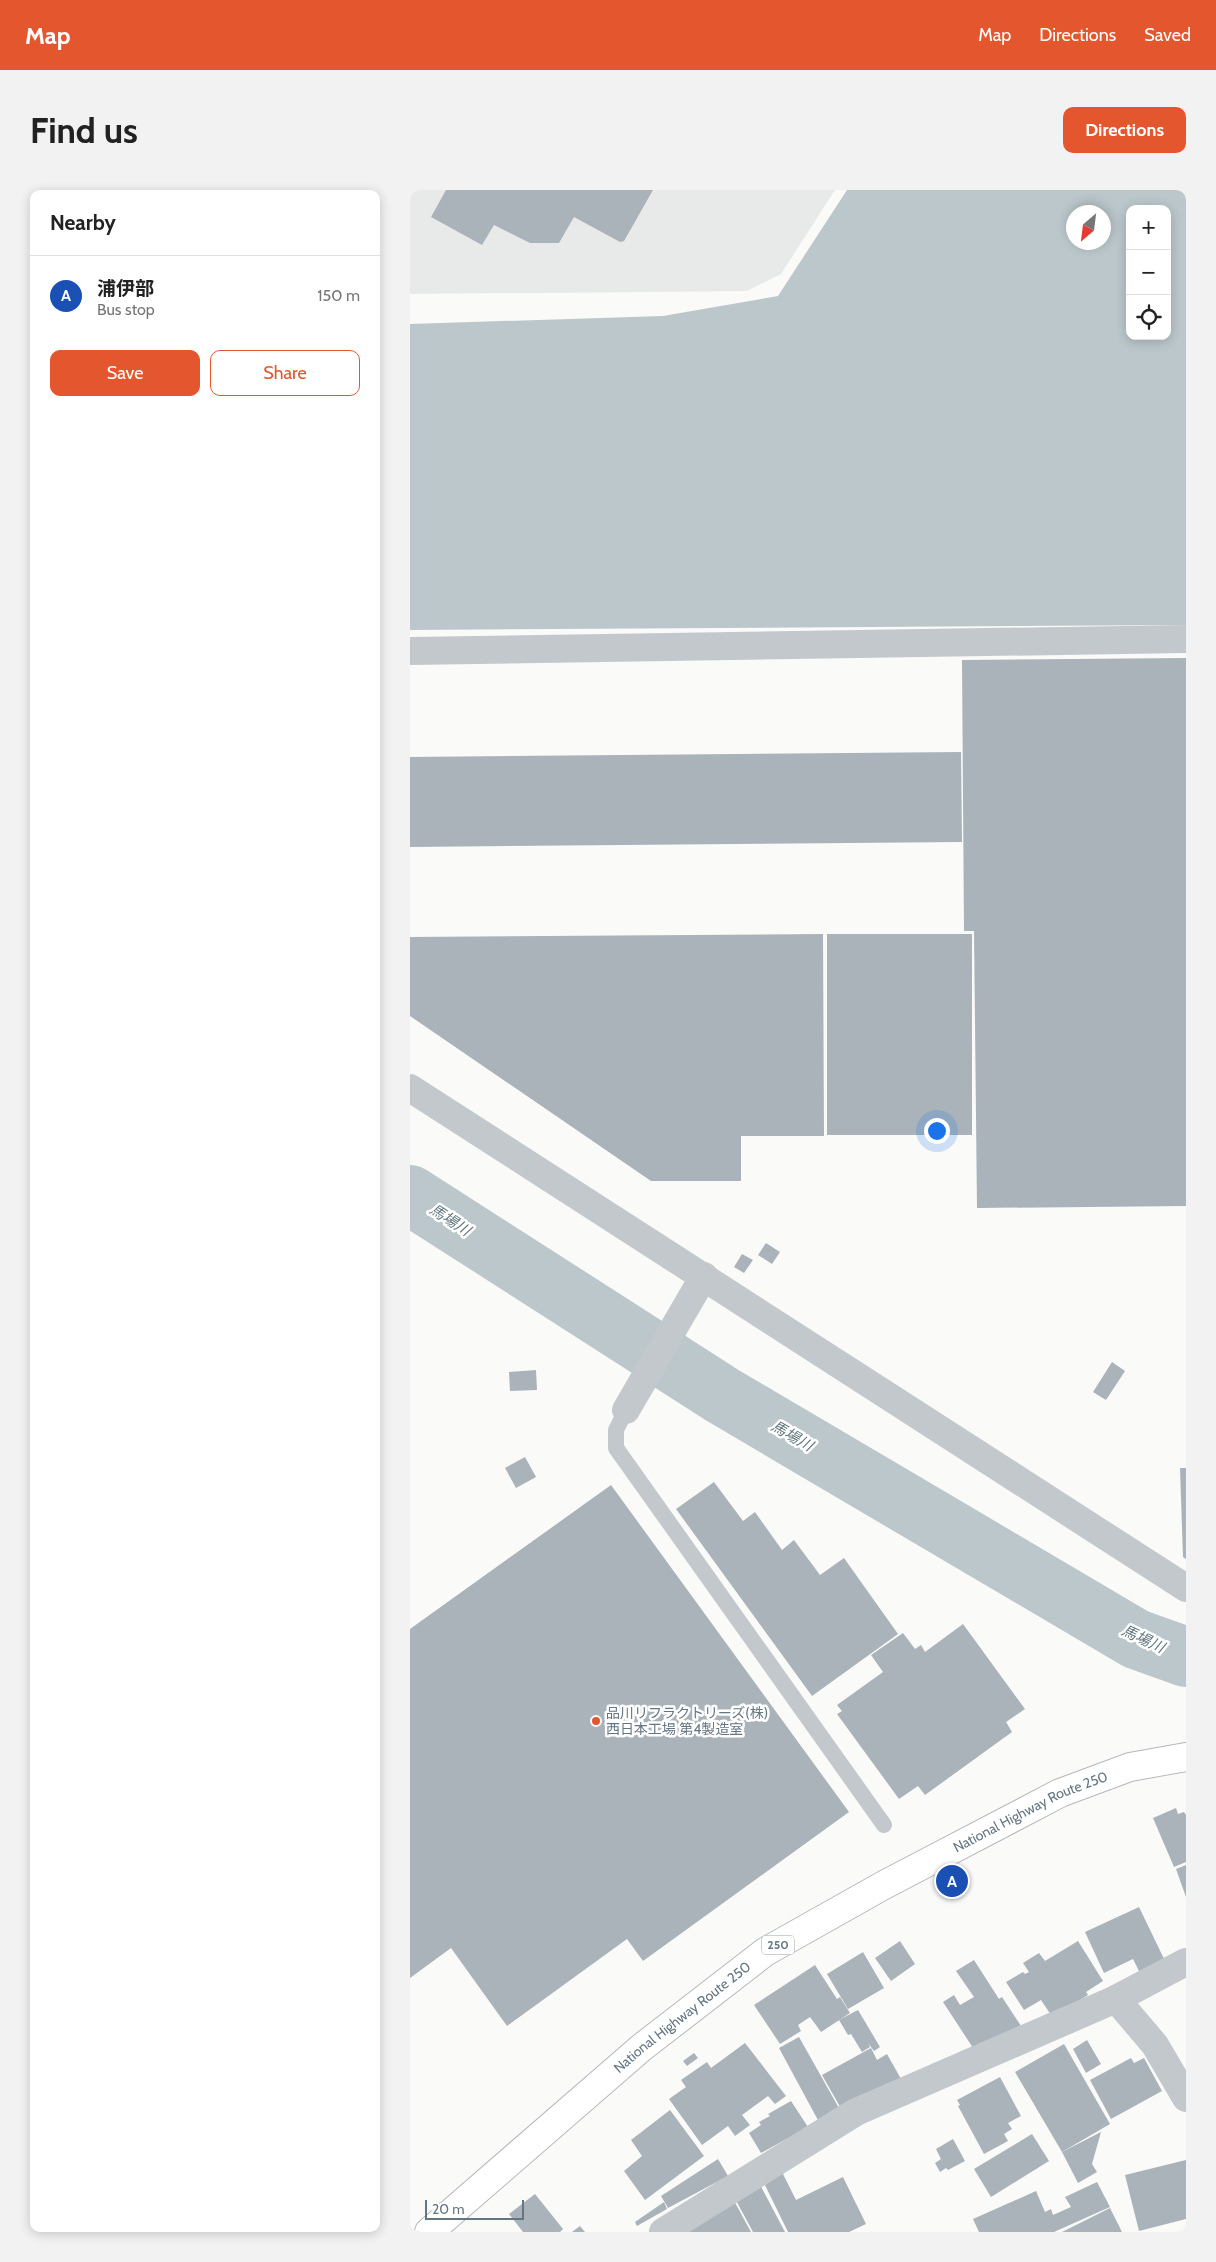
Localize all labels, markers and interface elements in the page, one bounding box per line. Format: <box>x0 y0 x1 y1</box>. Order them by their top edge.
text: Map <box>25 21 71 50</box>
text: Map <box>978 24 1011 46</box>
text: Directions <box>1039 24 1116 46</box>
text: Saved <box>1144 24 1191 46</box>
button: Directions <box>1063 107 1186 153</box>
text: Find us <box>30 109 138 152</box>
north arrow <box>1066 205 1111 250</box>
map controls <box>1126 205 1171 340</box>
button: + <box>1126 205 1171 250</box>
text: Nearby <box>50 210 116 235</box>
button: − <box>1126 250 1171 295</box>
text: 浦伊部 <box>97 277 154 300</box>
text: A <box>61 286 71 305</box>
text: 150 m <box>317 286 360 305</box>
button: locate <box>1126 295 1171 340</box>
text: Bus stop <box>97 300 155 319</box>
button: Save <box>50 350 200 396</box>
button: Share <box>210 350 360 396</box>
your location <box>924 1118 950 1144</box>
water label: 馬場川 <box>426 1200 475 1241</box>
water label: 馬場川 <box>768 1417 818 1456</box>
water label: 馬場川 <box>1119 1621 1169 1658</box>
place label: 品川リフラクトリーズ(株) 西日本工場 第4製造室 <box>606 1704 768 1738</box>
marker: 品川リフラクトリーズ(株) 西日本工場 第4製造室 <box>590 1715 602 1727</box>
street label: National Highway Route 250 <box>950 1767 1110 1856</box>
pin: A <box>936 1862 968 1900</box>
road number: 250 <box>762 1936 794 1954</box>
street label: National Highway Route 250 <box>610 1957 754 2077</box>
scale bar <box>425 2197 524 2220</box>
text: 20 m <box>432 2200 465 2218</box>

